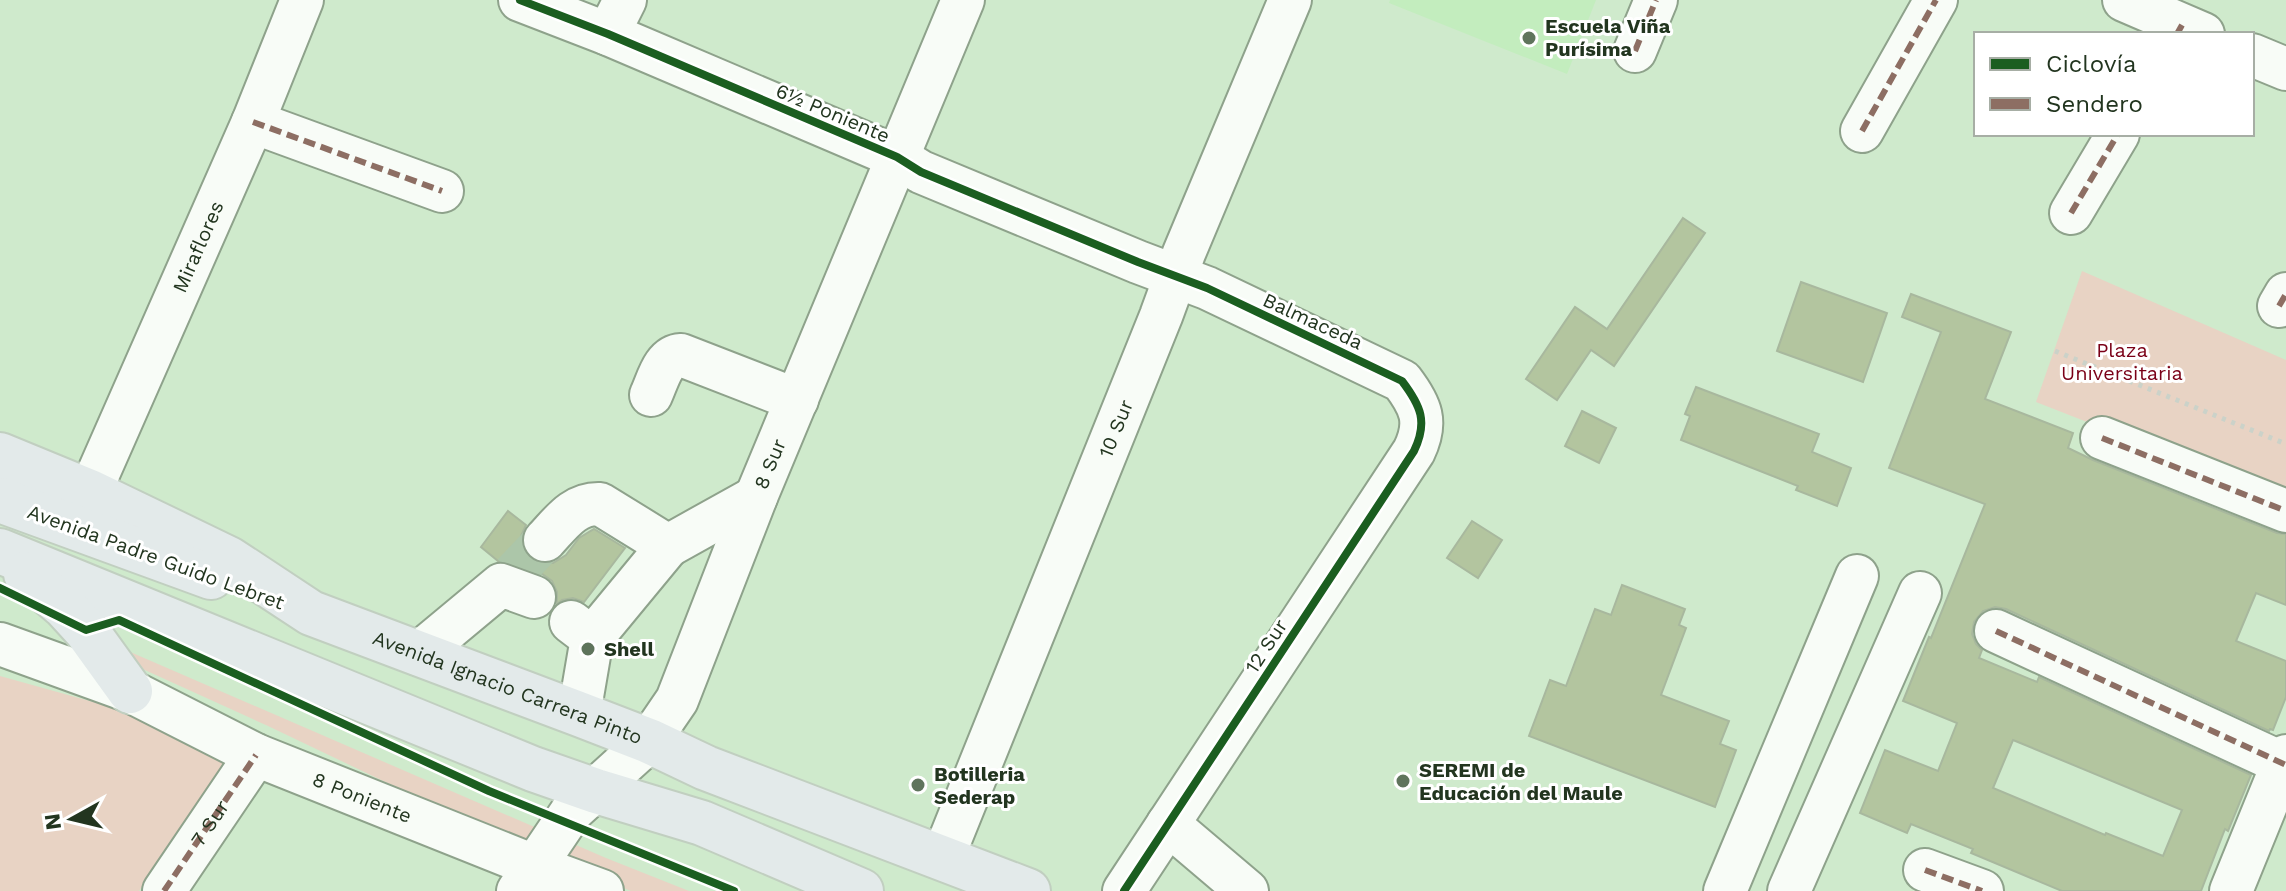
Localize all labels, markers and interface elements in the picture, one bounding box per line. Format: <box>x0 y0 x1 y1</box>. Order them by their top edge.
place label: Escuela Viña Purísima <box>1545 14 1671 61</box>
marker: Escuela Viña Purísima <box>1520 29 1538 47</box>
legend <box>1974 32 2254 136</box>
text: Ciclovía <box>2046 50 2136 78</box>
street label: 6½ Poniente <box>772 78 894 148</box>
text: Sendero <box>2046 90 2143 118</box>
street label: Miraflores <box>167 197 229 296</box>
street label: Balmaceda <box>1259 287 1367 355</box>
park label: Plaza Universitaria <box>2061 338 2183 385</box>
street label: 10 Sur <box>1093 396 1138 461</box>
street label: 8 Sur <box>749 435 791 493</box>
street label: Avenida Padre Guido Lebret <box>24 499 288 615</box>
street label: 12 Sur <box>1240 615 1292 677</box>
street label: Avenida Ignacio Carrera Pinto <box>370 625 646 749</box>
place label: Shell <box>604 637 654 661</box>
marker: Shell <box>579 640 597 658</box>
place label: SEREMI de Educación del Maule <box>1419 758 1623 805</box>
place label: Botilleria Sederap <box>934 762 1025 809</box>
street label: 8 Poniente <box>309 767 415 828</box>
marker: SEREMI de Educación del Maule <box>1394 772 1412 790</box>
marker: Botilleria Sederap <box>909 776 927 794</box>
north arrow <box>32 779 112 859</box>
street label: 7 Sur <box>186 795 234 851</box>
text: N <box>39 812 66 832</box>

